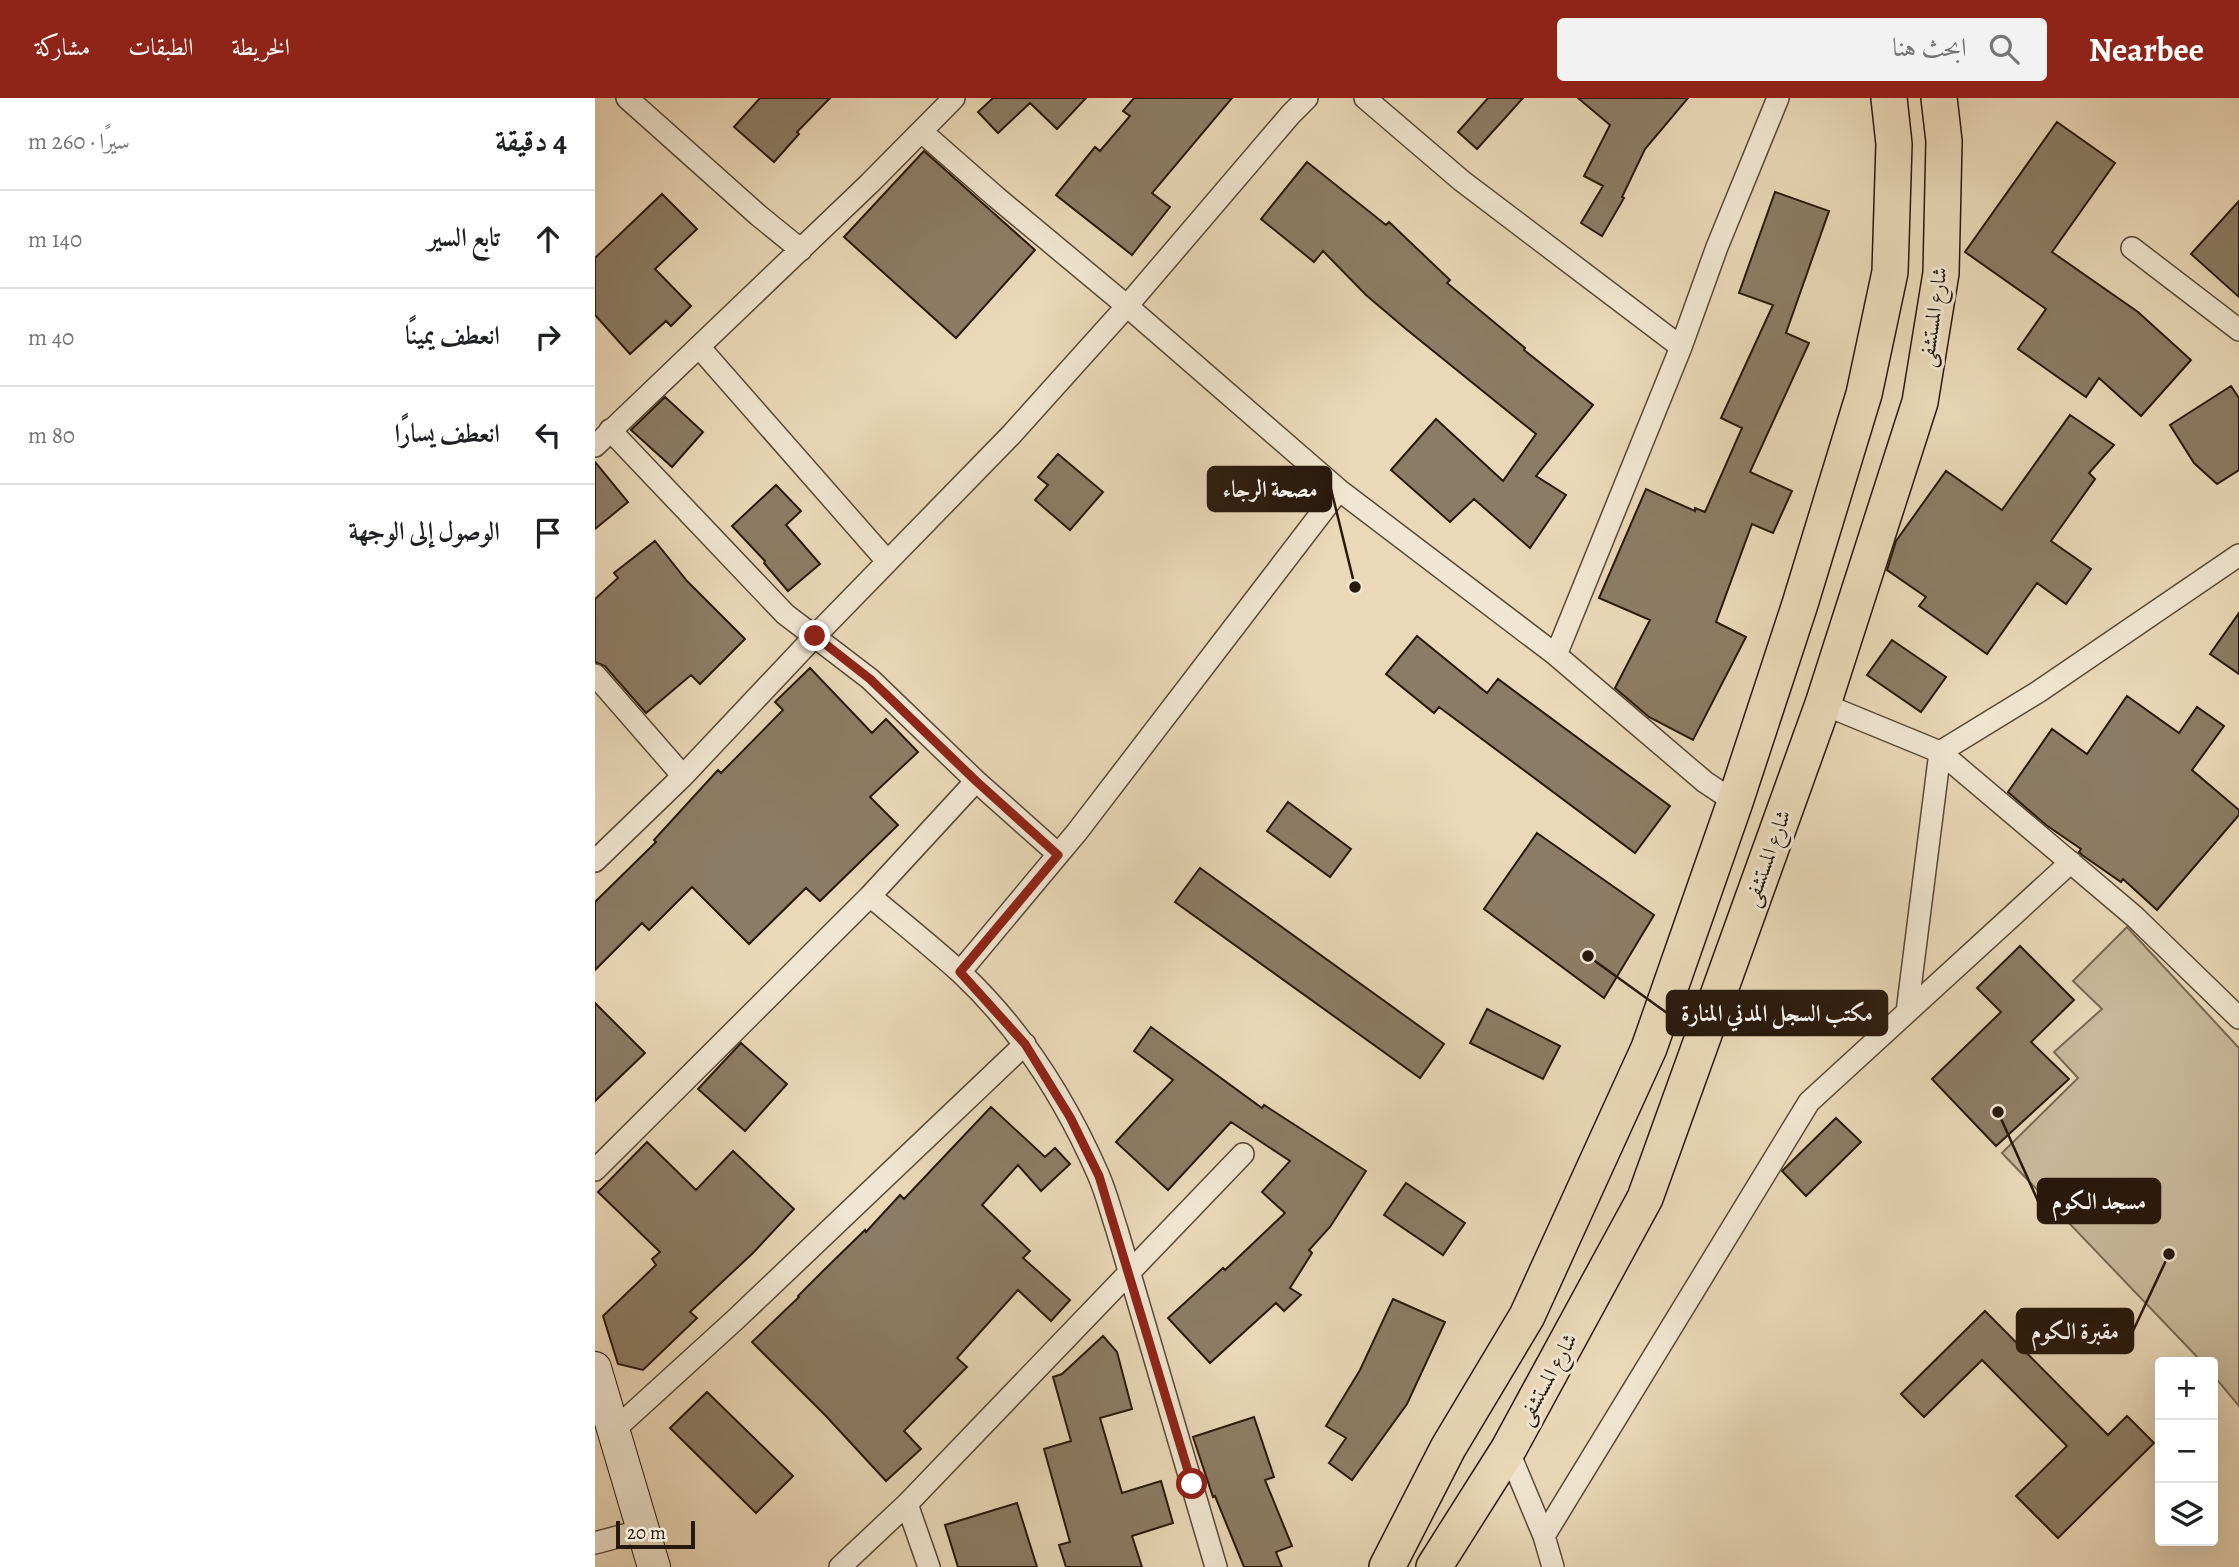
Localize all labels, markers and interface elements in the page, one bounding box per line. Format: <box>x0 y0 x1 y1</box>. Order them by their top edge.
search box <box>1557 18 2047 81</box>
text: Nearbee <box>2089 27 2204 72</box>
text: ابحث هنا <box>1892 30 1967 65</box>
icon: search <box>1985 30 2023 68</box>
text: مشاركة <box>35 31 90 63</box>
text: الطبقات <box>128 31 194 63</box>
text: الخريطة <box>232 31 290 63</box>
text: 4 دقيقة <box>495 121 567 161</box>
text: سيرًا · 260 m <box>28 126 130 157</box>
text: تابع السير <box>428 220 500 255</box>
icon: ahead <box>529 220 567 258</box>
text: 140 m <box>28 224 82 255</box>
street label: شارع المستشفى <box>1912 265 1958 369</box>
text: انعطف يمينًا <box>405 318 500 353</box>
icon: right <box>529 318 567 356</box>
text: 40 m <box>28 322 74 353</box>
text: انعطف يسارًا <box>394 416 500 451</box>
icon: left <box>529 416 567 454</box>
text: 80 m <box>28 420 75 451</box>
callout: مصحة الرجاء <box>1208 467 1331 511</box>
text: مصحة الرجاء <box>1222 474 1318 505</box>
text: الوصول إلى الوجهة <box>348 514 500 549</box>
icon: arrive <box>529 514 567 552</box>
route end <box>799 620 830 651</box>
street label: شارع المستشفى <box>1737 806 1801 911</box>
callout: مكتب السجل المدني المنارة <box>1667 991 1887 1035</box>
text: مكتب السجل المدني المنارة <box>1681 998 1873 1032</box>
callout: مسجد الكوم <box>2038 1179 2160 1223</box>
text: مسجد الكوم <box>2052 1186 2146 1222</box>
callout: مقبرة الكوم <box>2017 1309 2133 1353</box>
text: مقبرة الكوم <box>2031 1316 2119 1352</box>
street label: شارع المستشفى <box>1510 1328 1587 1432</box>
map controls <box>2155 1357 2218 1546</box>
button: + <box>2155 1357 2218 1420</box>
button: − <box>2155 1420 2218 1483</box>
route start <box>1176 1468 1207 1499</box>
button: layers <box>2155 1483 2218 1546</box>
scale bar <box>616 1518 695 1550</box>
text: 20 m <box>627 1520 666 1546</box>

